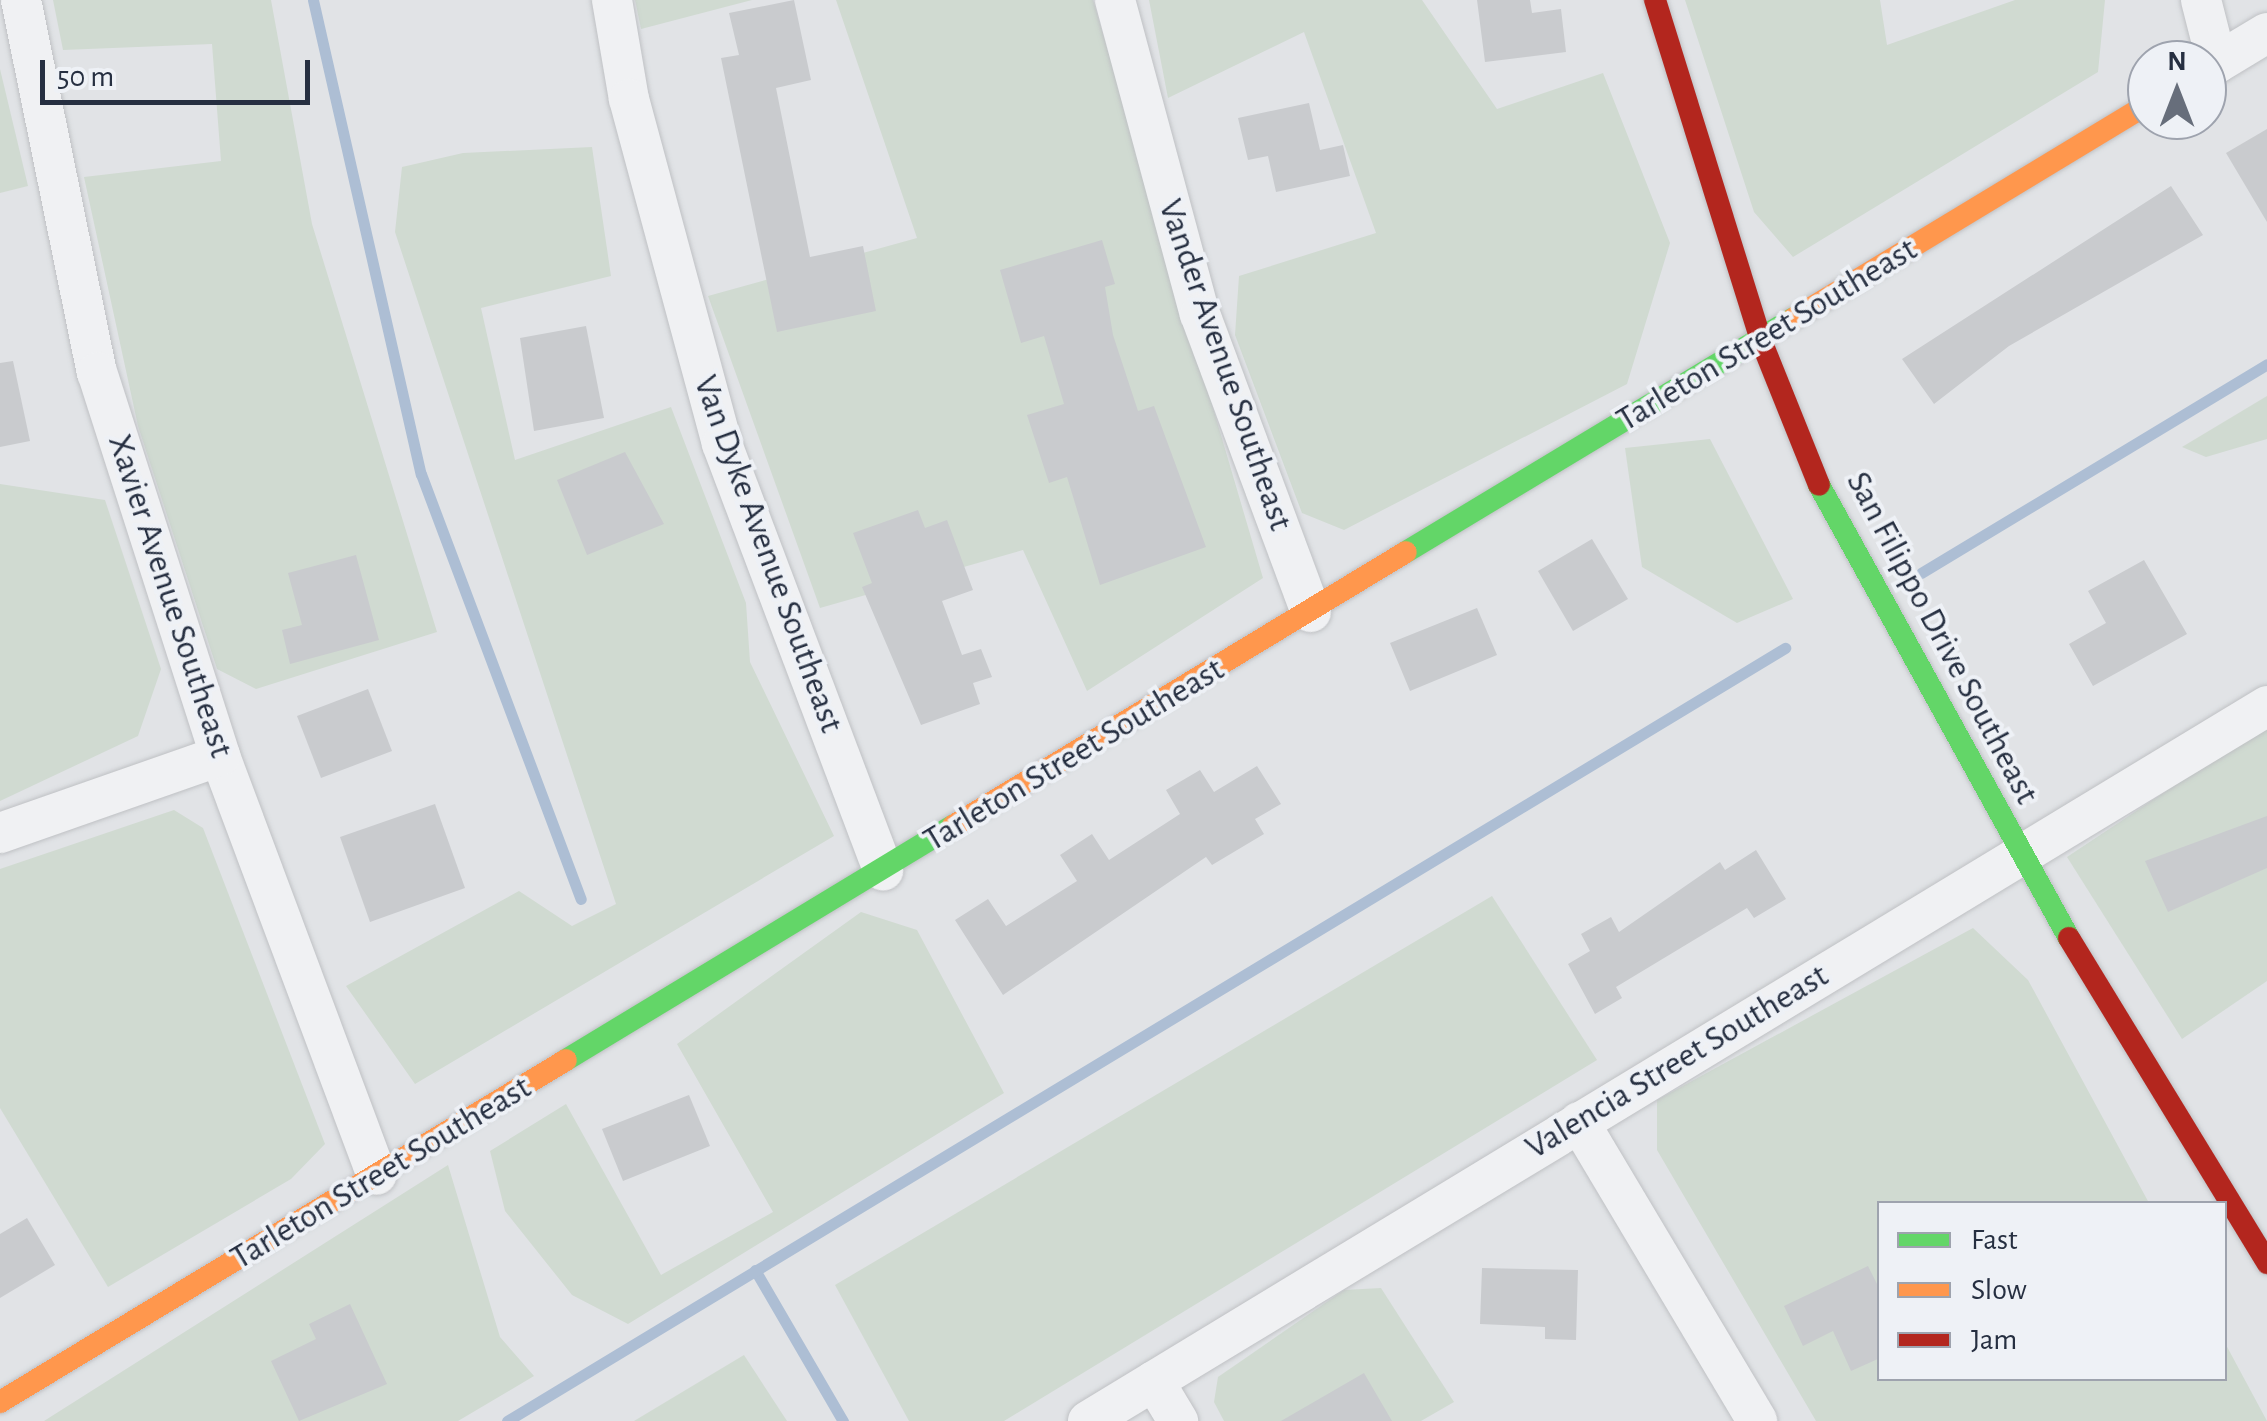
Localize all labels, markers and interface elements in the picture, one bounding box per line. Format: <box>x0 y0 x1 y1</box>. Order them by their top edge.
scale bar <box>45 40 315 102</box>
north arrow <box>2127 40 2227 140</box>
text: N <box>2167 48 2187 76</box>
text: 50 m <box>57 62 114 92</box>
street label: Vander Avenue Southeast <box>1149 194 1301 536</box>
street label: Tarleton Street Southeast <box>1609 229 1925 441</box>
street label: Van Dyke Avenue Southeast <box>684 370 852 738</box>
street label: Xavier Avenue Southeast <box>98 429 242 763</box>
street label: San Filippo Drive Southeast <box>1837 465 2047 811</box>
street label: Tarleton Street Southeast <box>916 649 1232 861</box>
street label: Valencia Street Southeast <box>1518 955 1836 1169</box>
street label: Tarleton Street Southeast <box>223 1067 539 1279</box>
legend <box>1877 1201 2227 1381</box>
text: Fast <box>1971 1225 2018 1255</box>
text: Slow <box>1971 1275 2027 1305</box>
text: Jam <box>1971 1325 2017 1355</box>

